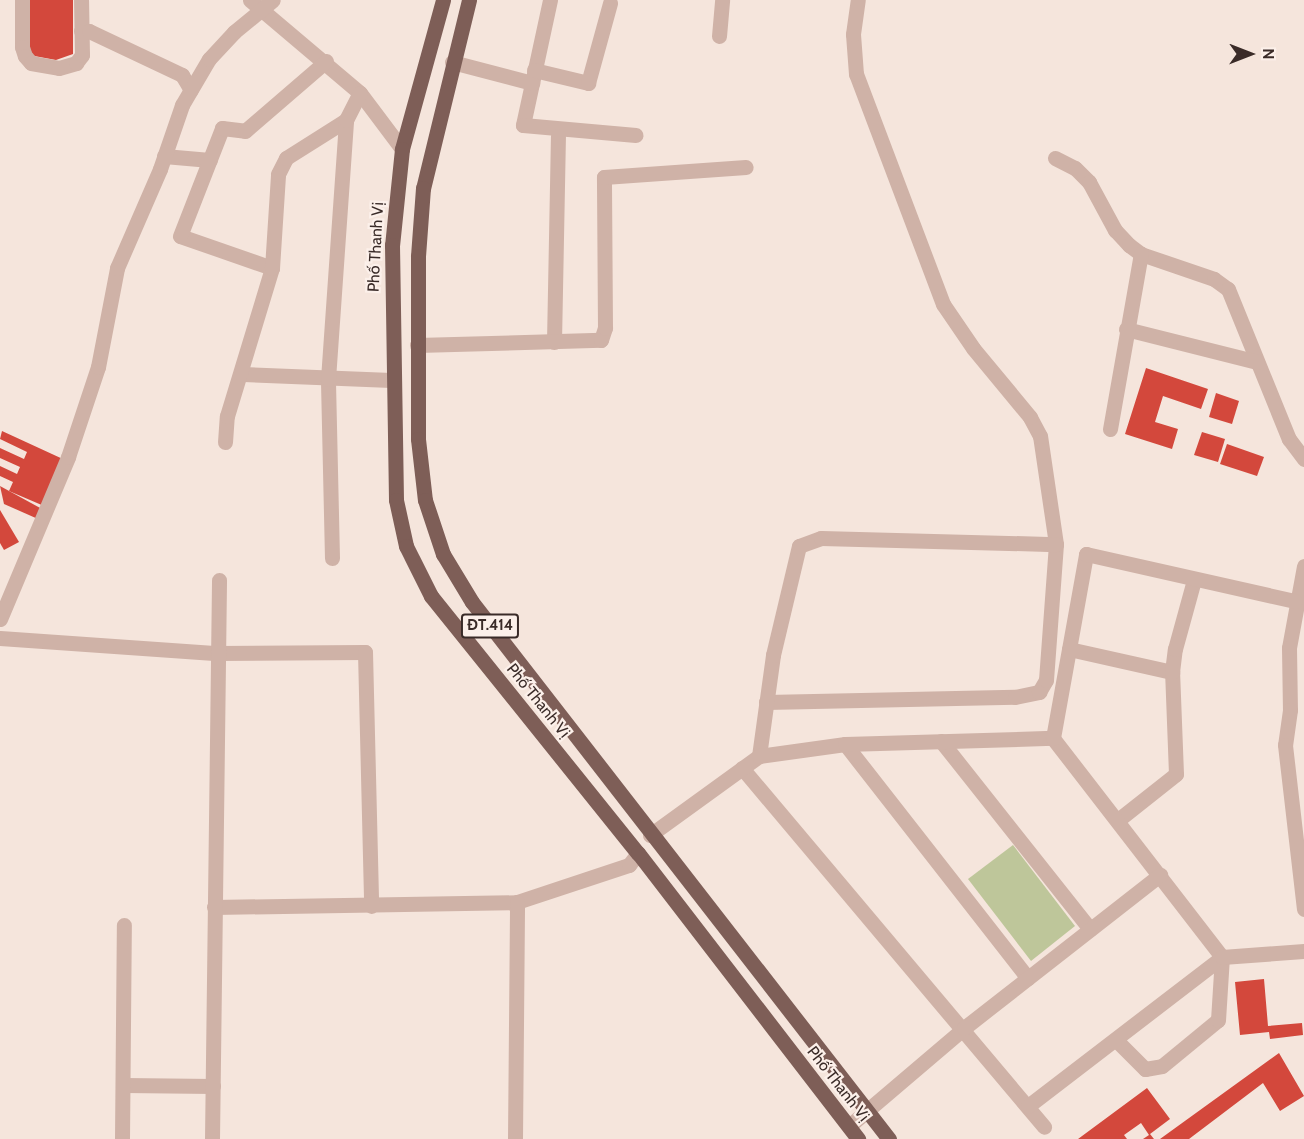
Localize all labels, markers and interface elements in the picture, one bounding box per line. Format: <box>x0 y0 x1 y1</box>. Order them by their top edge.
north arrow <box>1220 24 1280 84</box>
text: N <box>1259 48 1278 60</box>
street label: Phố Thanh Vị <box>364 202 388 292</box>
road number: ĐT.414 <box>460 614 520 638</box>
street label: Phố Thanh Vị <box>502 660 574 742</box>
street label: Phố Thanh Vị <box>803 1043 873 1125</box>

